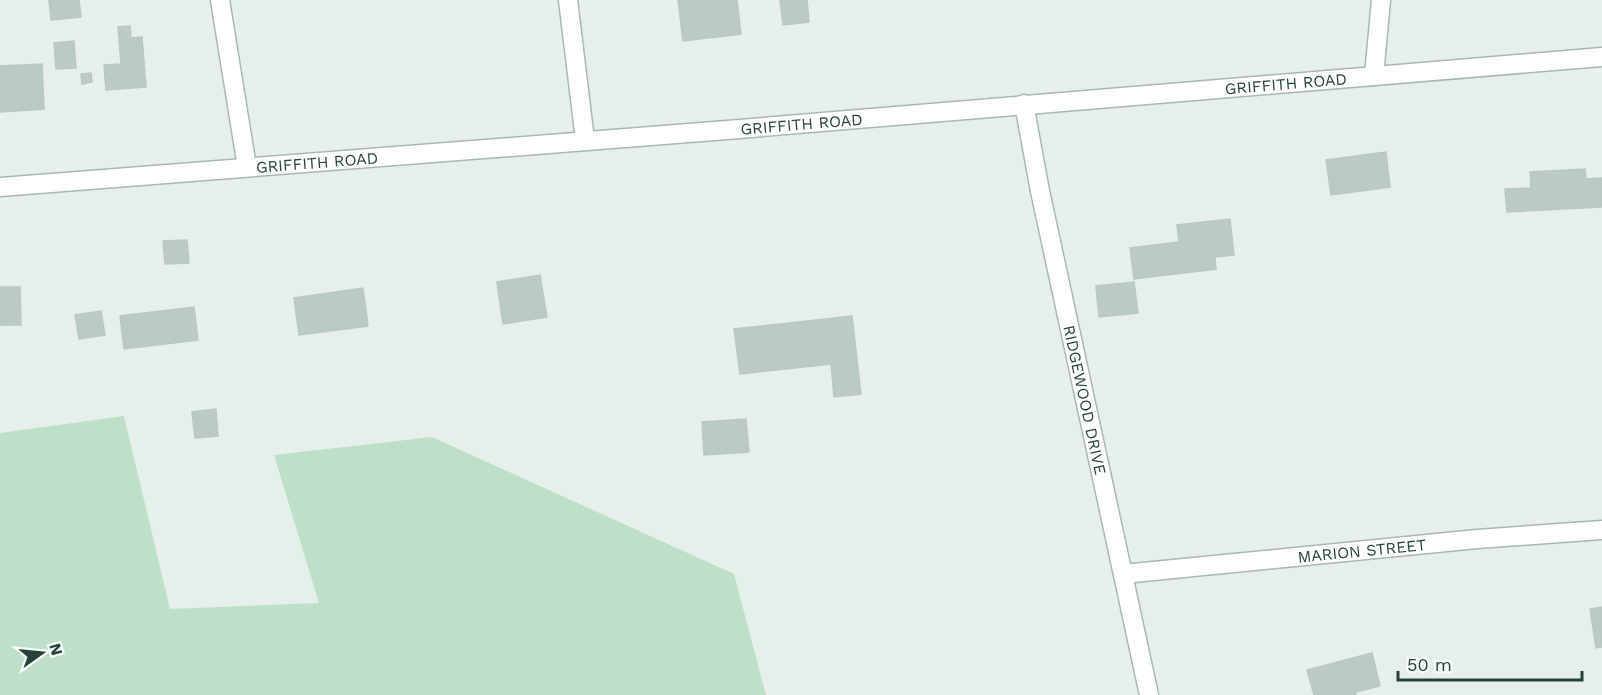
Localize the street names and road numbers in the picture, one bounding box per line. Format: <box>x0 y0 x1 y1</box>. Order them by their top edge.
street label: GRIFFITH ROAD <box>1224 69 1348 98</box>
street label: GRIFFITH ROAD <box>740 110 863 139</box>
street label: GRIFFITH ROAD <box>255 148 379 177</box>
street label: RIDGEWOOD DRIVE <box>1059 323 1110 476</box>
street label: MARION STREET <box>1297 535 1427 567</box>

